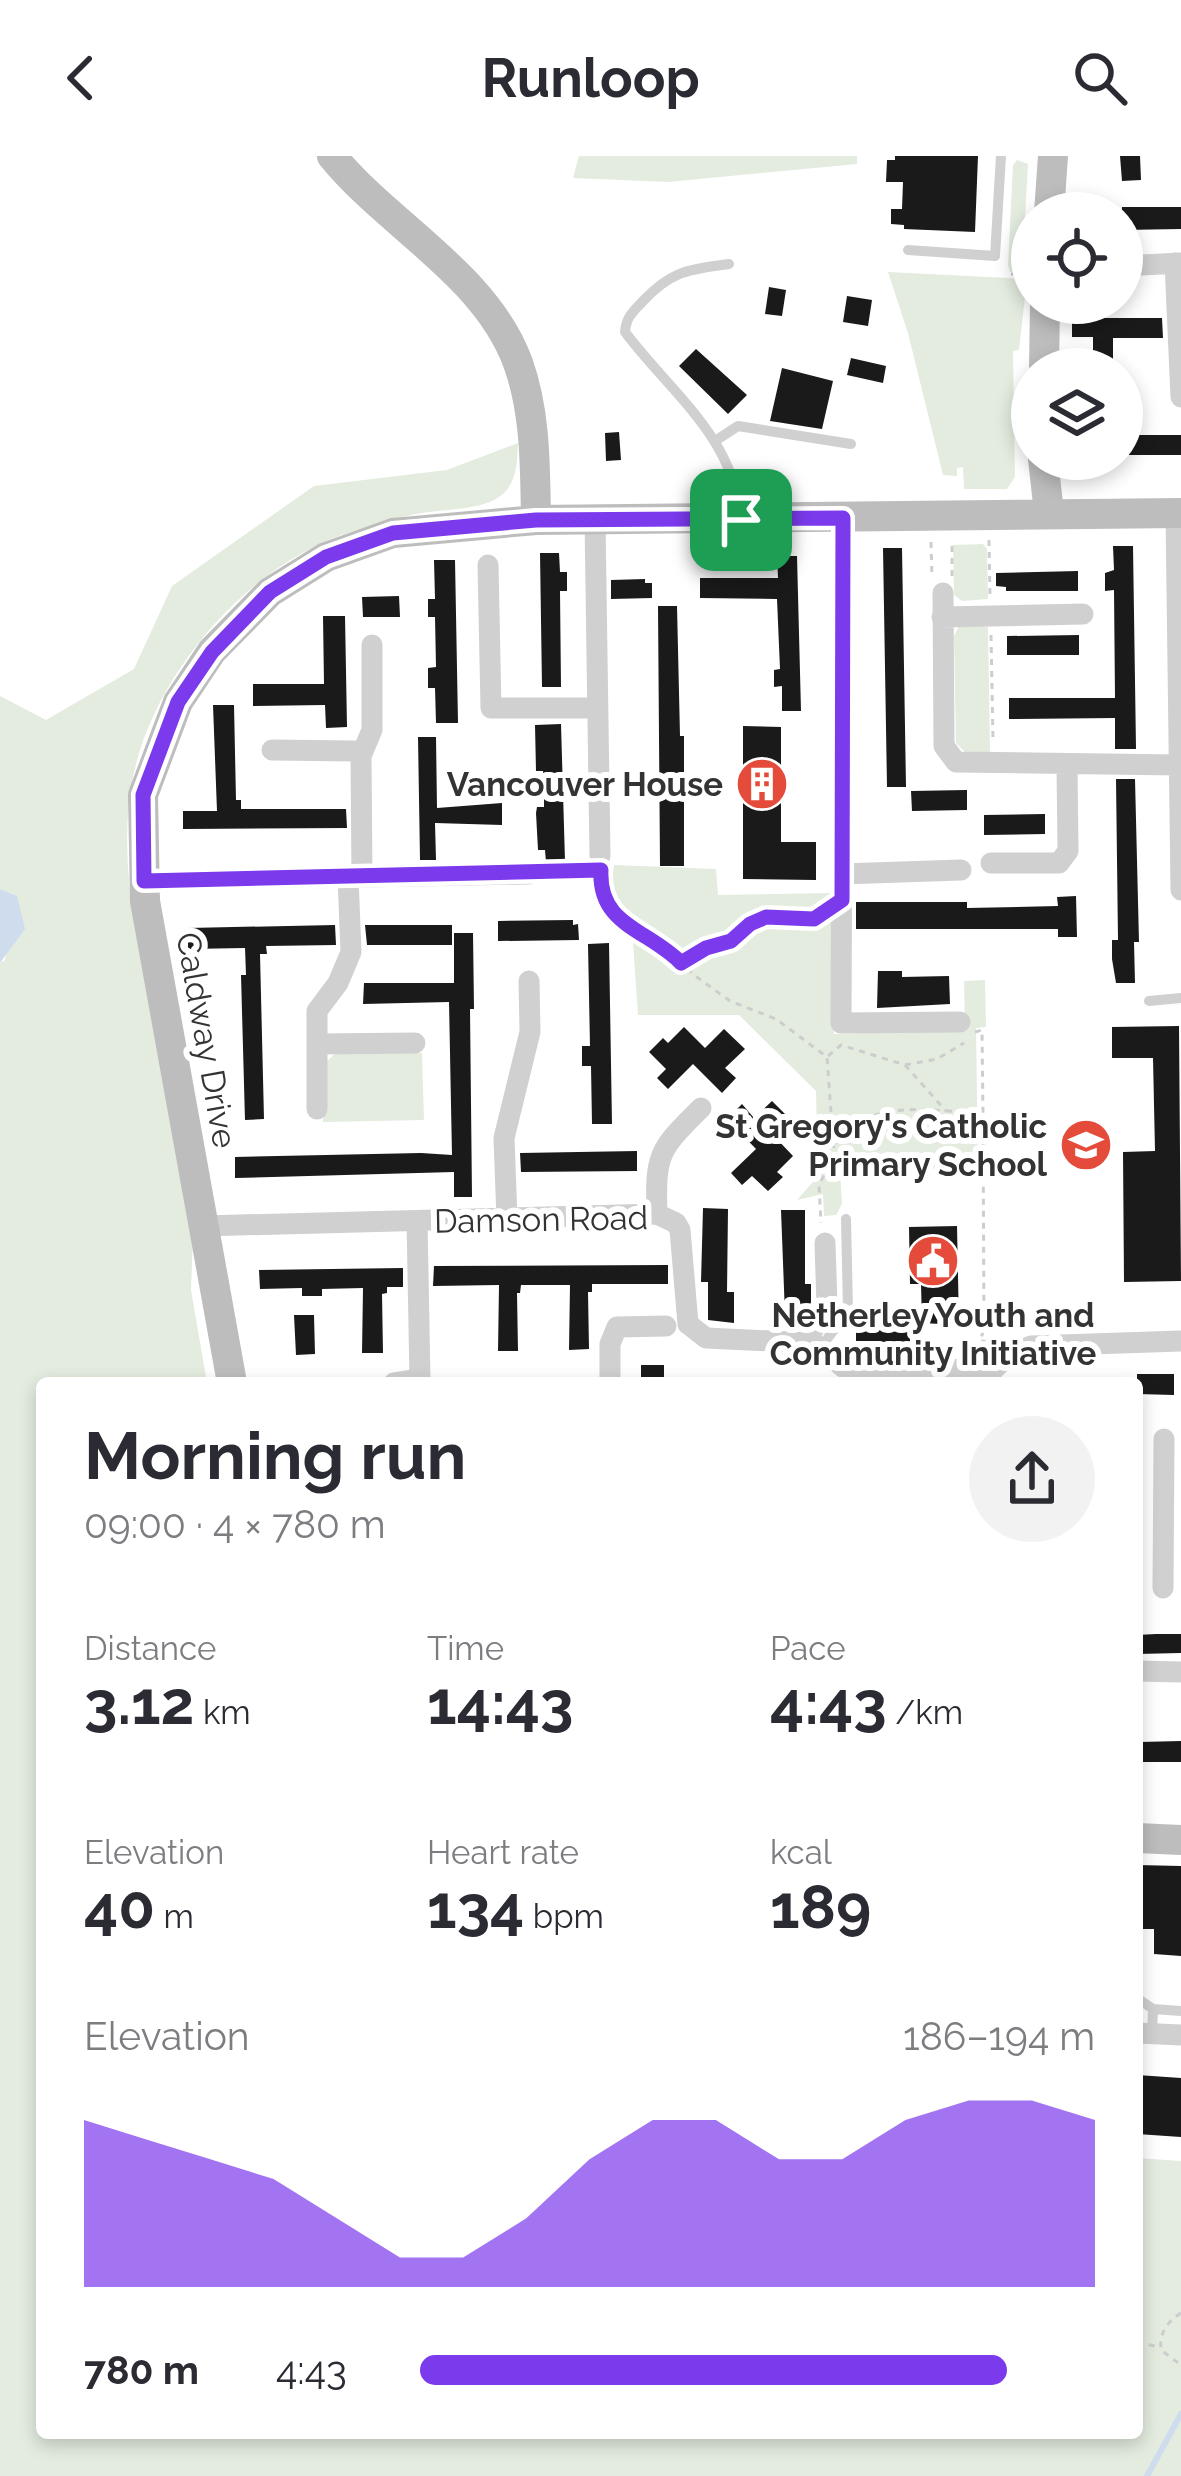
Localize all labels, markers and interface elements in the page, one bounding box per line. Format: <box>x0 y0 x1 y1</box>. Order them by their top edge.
icon: back <box>48 45 114 111</box>
icon: search <box>1067 45 1133 111</box>
text: Runloop <box>481 46 700 110</box>
map controls <box>1011 192 1143 480</box>
button: locate <box>1011 192 1143 324</box>
button: layers <box>1011 348 1143 480</box>
pin <box>690 469 792 571</box>
icon: arrive <box>708 487 774 553</box>
building icon: Vancouver House <box>734 756 790 812</box>
place label: Vancouver House <box>447 765 723 804</box>
street label: Caldway Drive <box>168 929 245 1151</box>
place label: St Gregory's Catholic Primary School <box>715 1107 1048 1184</box>
school or university icon: St Gregory's Catholic Primary School <box>1058 1117 1114 1173</box>
street label: Damson Road <box>434 1198 648 1241</box>
public building icon: Netherley Youth and Community Initiative <box>905 1233 961 1289</box>
place label: Netherley Youth and Community Initiative <box>770 1296 1097 1373</box>
button: share <box>969 1416 1095 1542</box>
text: Morning run <box>84 1417 466 1494</box>
text: 09:00 · 4 × 780 m <box>84 1501 386 1547</box>
text: Distance <box>84 1629 216 1668</box>
text: Time <box>427 1629 504 1668</box>
text: Pace <box>770 1629 846 1668</box>
text: 3.12 <box>84 1668 194 1738</box>
text: 14:43 <box>427 1668 573 1738</box>
text: 4:43 <box>770 1668 887 1738</box>
text: km <box>194 1693 251 1732</box>
text: /km <box>887 1693 963 1732</box>
text: Elevation <box>84 1833 224 1872</box>
text: Heart rate <box>427 1833 579 1872</box>
text: kcal <box>770 1833 832 1872</box>
text: 40 <box>84 1872 155 1942</box>
text: 134 <box>427 1872 524 1942</box>
text: 189 <box>770 1872 871 1942</box>
text: m <box>155 1897 194 1936</box>
text: bpm <box>524 1897 604 1936</box>
text: Elevation <box>84 2013 250 2059</box>
text: 186–194 m <box>903 2013 1095 2059</box>
text: 780 m <box>84 2347 199 2393</box>
text: 4:43 <box>276 2347 347 2393</box>

